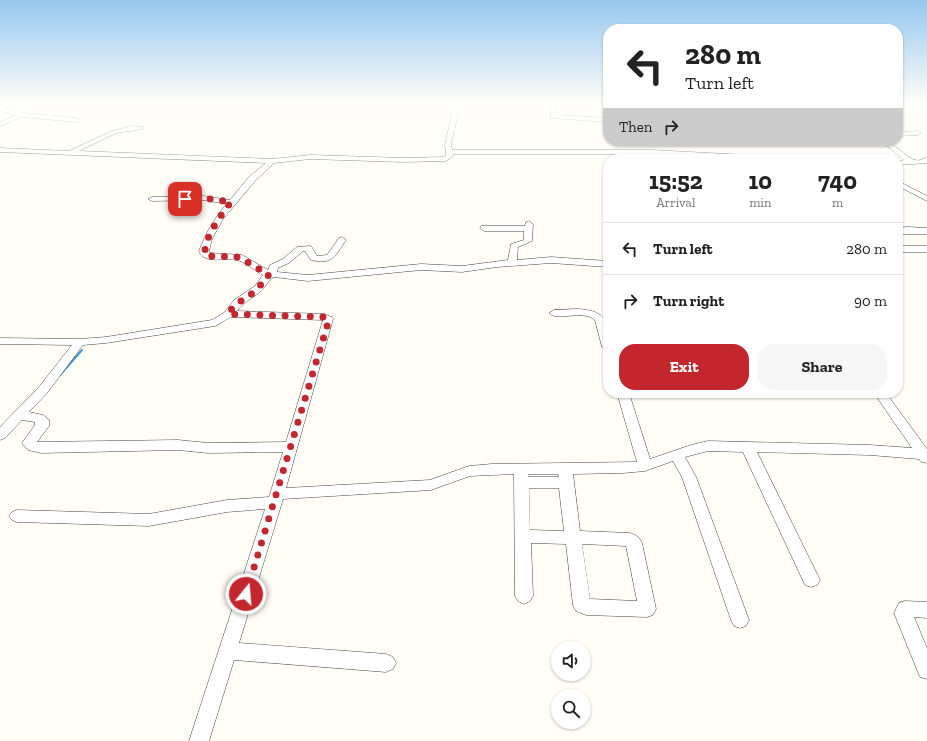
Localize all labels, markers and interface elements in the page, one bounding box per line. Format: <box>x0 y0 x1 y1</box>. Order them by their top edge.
text: 280 m <box>685 38 761 71</box>
icon: left <box>619 40 671 92</box>
text: Turn left <box>685 72 754 94</box>
icon: right <box>660 116 682 138</box>
text: Then <box>619 118 652 136</box>
text: 15:52 <box>649 166 703 195</box>
text: 10 <box>749 166 772 195</box>
text: 740 <box>818 166 857 195</box>
pin <box>168 182 202 216</box>
icon: arrive <box>174 188 196 210</box>
text: Arrival <box>656 195 695 210</box>
text: min <box>749 195 771 210</box>
text: m <box>832 195 843 210</box>
icon: left <box>619 238 641 260</box>
text: Turn left <box>653 240 713 258</box>
text: 280 m <box>846 240 887 258</box>
icon: right <box>619 290 641 312</box>
text: Turn right <box>653 292 724 310</box>
text: 90 m <box>854 292 887 310</box>
button: Exit <box>619 344 749 390</box>
button: Share <box>757 344 887 390</box>
position arrow <box>225 573 267 615</box>
map controls <box>551 641 591 729</box>
button: sound <box>551 641 591 681</box>
button: search <box>551 689 591 729</box>

